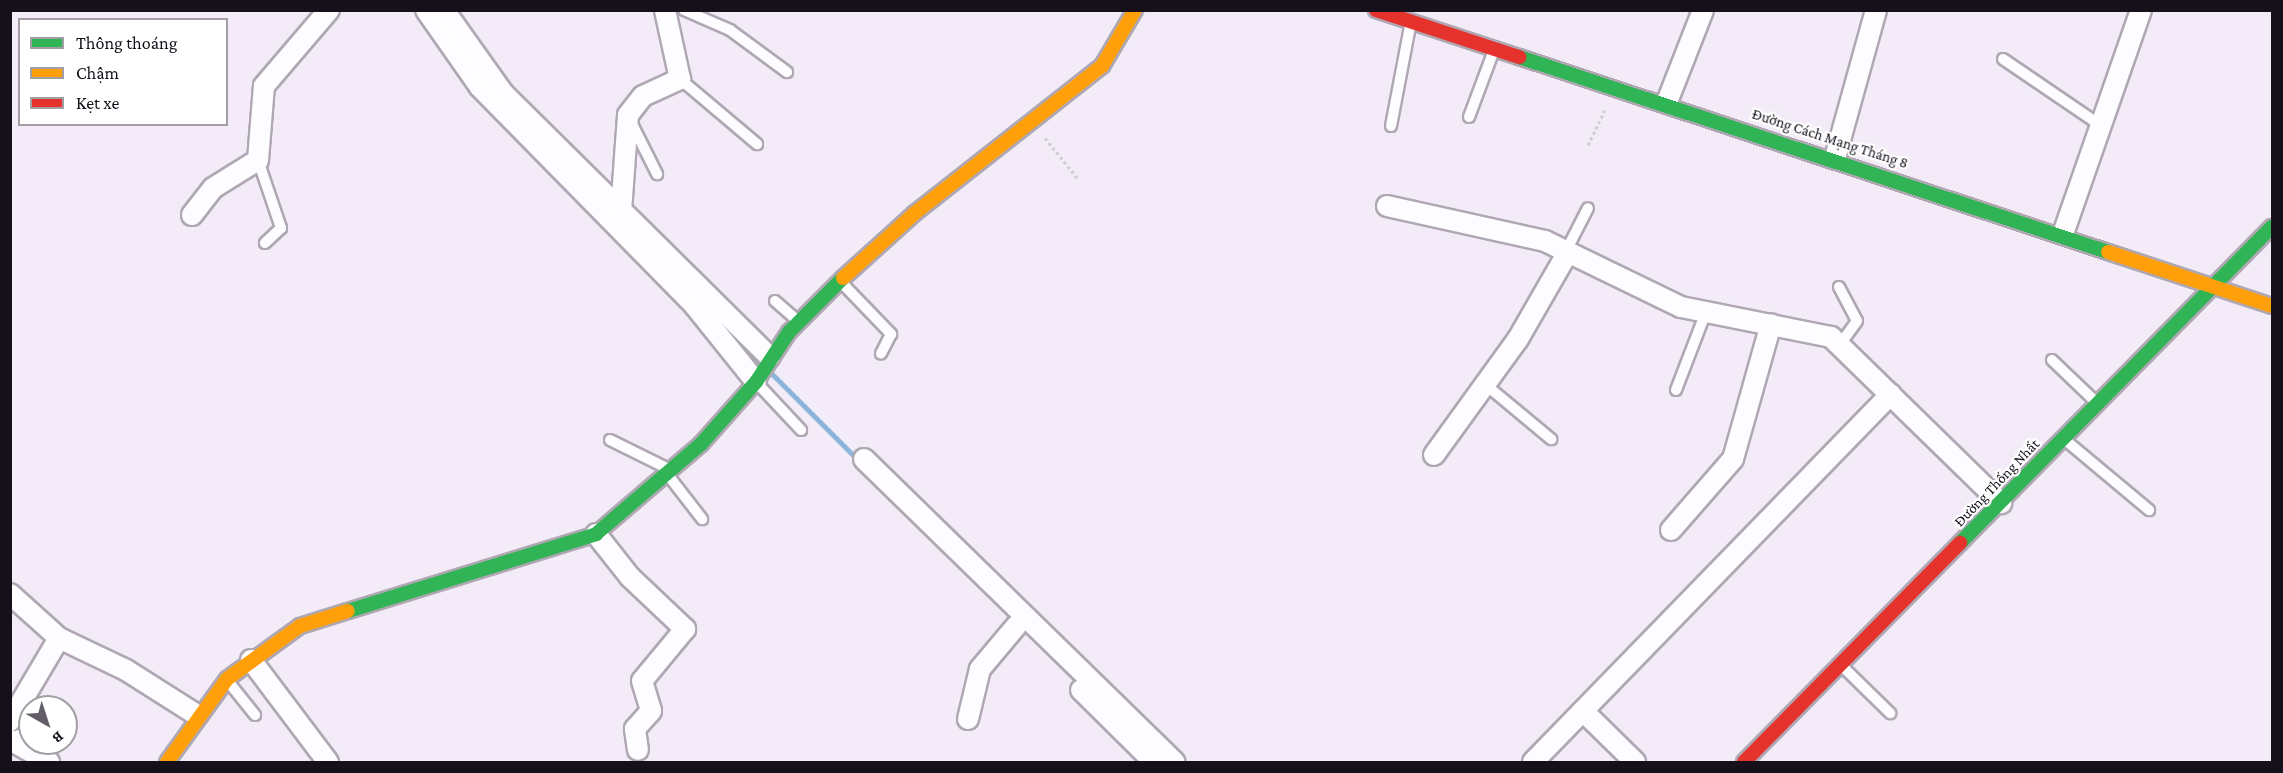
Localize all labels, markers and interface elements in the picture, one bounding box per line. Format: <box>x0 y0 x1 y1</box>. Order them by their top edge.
legend <box>18 18 228 126</box>
text: Thông thoáng <box>76 33 177 53</box>
text: Chậm <box>76 63 119 83</box>
text: Kẹt xe <box>76 93 119 113</box>
street label: Đường Cách Mạng Tháng 8 <box>1750 105 1910 173</box>
street label: Đường Thống Nhất <box>1951 435 2043 531</box>
north arrow <box>18 695 78 755</box>
text: B <box>49 728 67 747</box>

